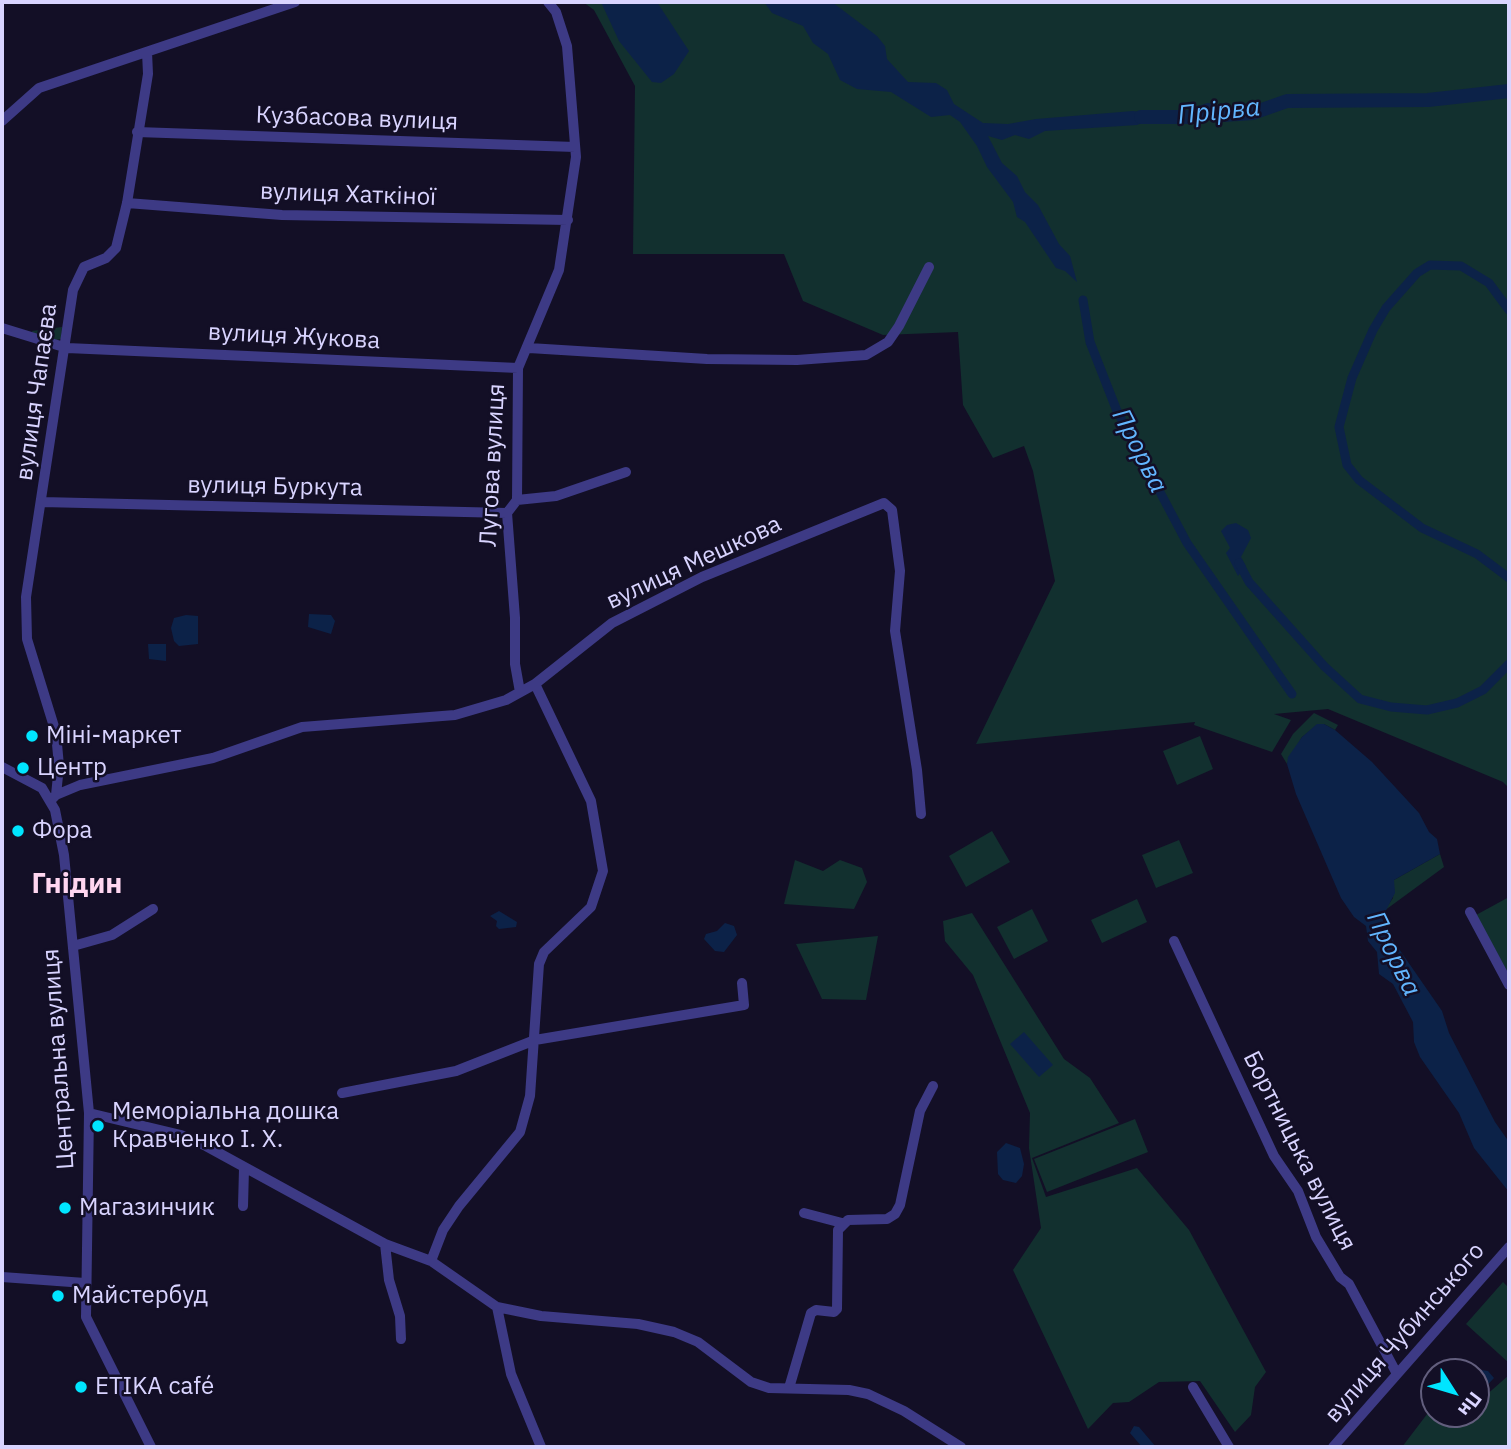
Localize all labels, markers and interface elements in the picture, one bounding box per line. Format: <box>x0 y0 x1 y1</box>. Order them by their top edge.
water label: Прірва <box>1176 92 1262 132</box>
street label: Кузбасова вулиця <box>255 101 459 137</box>
street label: вулиця Хаткіної <box>259 178 437 212</box>
street label: вулиця Чапаєва <box>10 302 64 482</box>
street label: вулиця Жукова <box>207 318 381 356</box>
street label: Лугова вулиця <box>474 383 512 547</box>
water label: Прорва <box>1105 404 1173 498</box>
street label: вулиця Буркута <box>187 471 363 503</box>
street label: вулиця Мешкова <box>602 510 786 616</box>
place label: Міні-маркет <box>46 722 182 750</box>
marker: Міні-маркет <box>24 728 40 744</box>
place label: Центр <box>37 754 107 782</box>
marker: Центр <box>15 760 31 776</box>
place label: Фора <box>32 817 92 845</box>
marker: Фора <box>10 823 26 839</box>
district label: Гнідин <box>32 868 122 902</box>
water label: Прорва <box>1359 906 1427 1002</box>
street label: Центральна вулиця <box>37 948 81 1170</box>
street label: Бортницька вулиця <box>1236 1046 1362 1256</box>
place label: Меморіальна дошка Кравченко І. Х. <box>112 1098 339 1154</box>
marker: Меморіальна дошка Кравченко І. Х. <box>90 1118 106 1134</box>
place label: Магазинчик <box>79 1194 215 1222</box>
marker: Магазинчик <box>57 1200 73 1216</box>
street label: вулиця Чубинського <box>1319 1237 1491 1429</box>
place label: Майстербуд <box>72 1282 208 1310</box>
marker: Майстербуд <box>50 1288 66 1304</box>
north arrow <box>1420 1358 1490 1428</box>
place label: ETIKA café <box>95 1373 214 1401</box>
marker: ETIKA café <box>73 1379 89 1395</box>
text: Пн <box>1453 1387 1487 1422</box>

